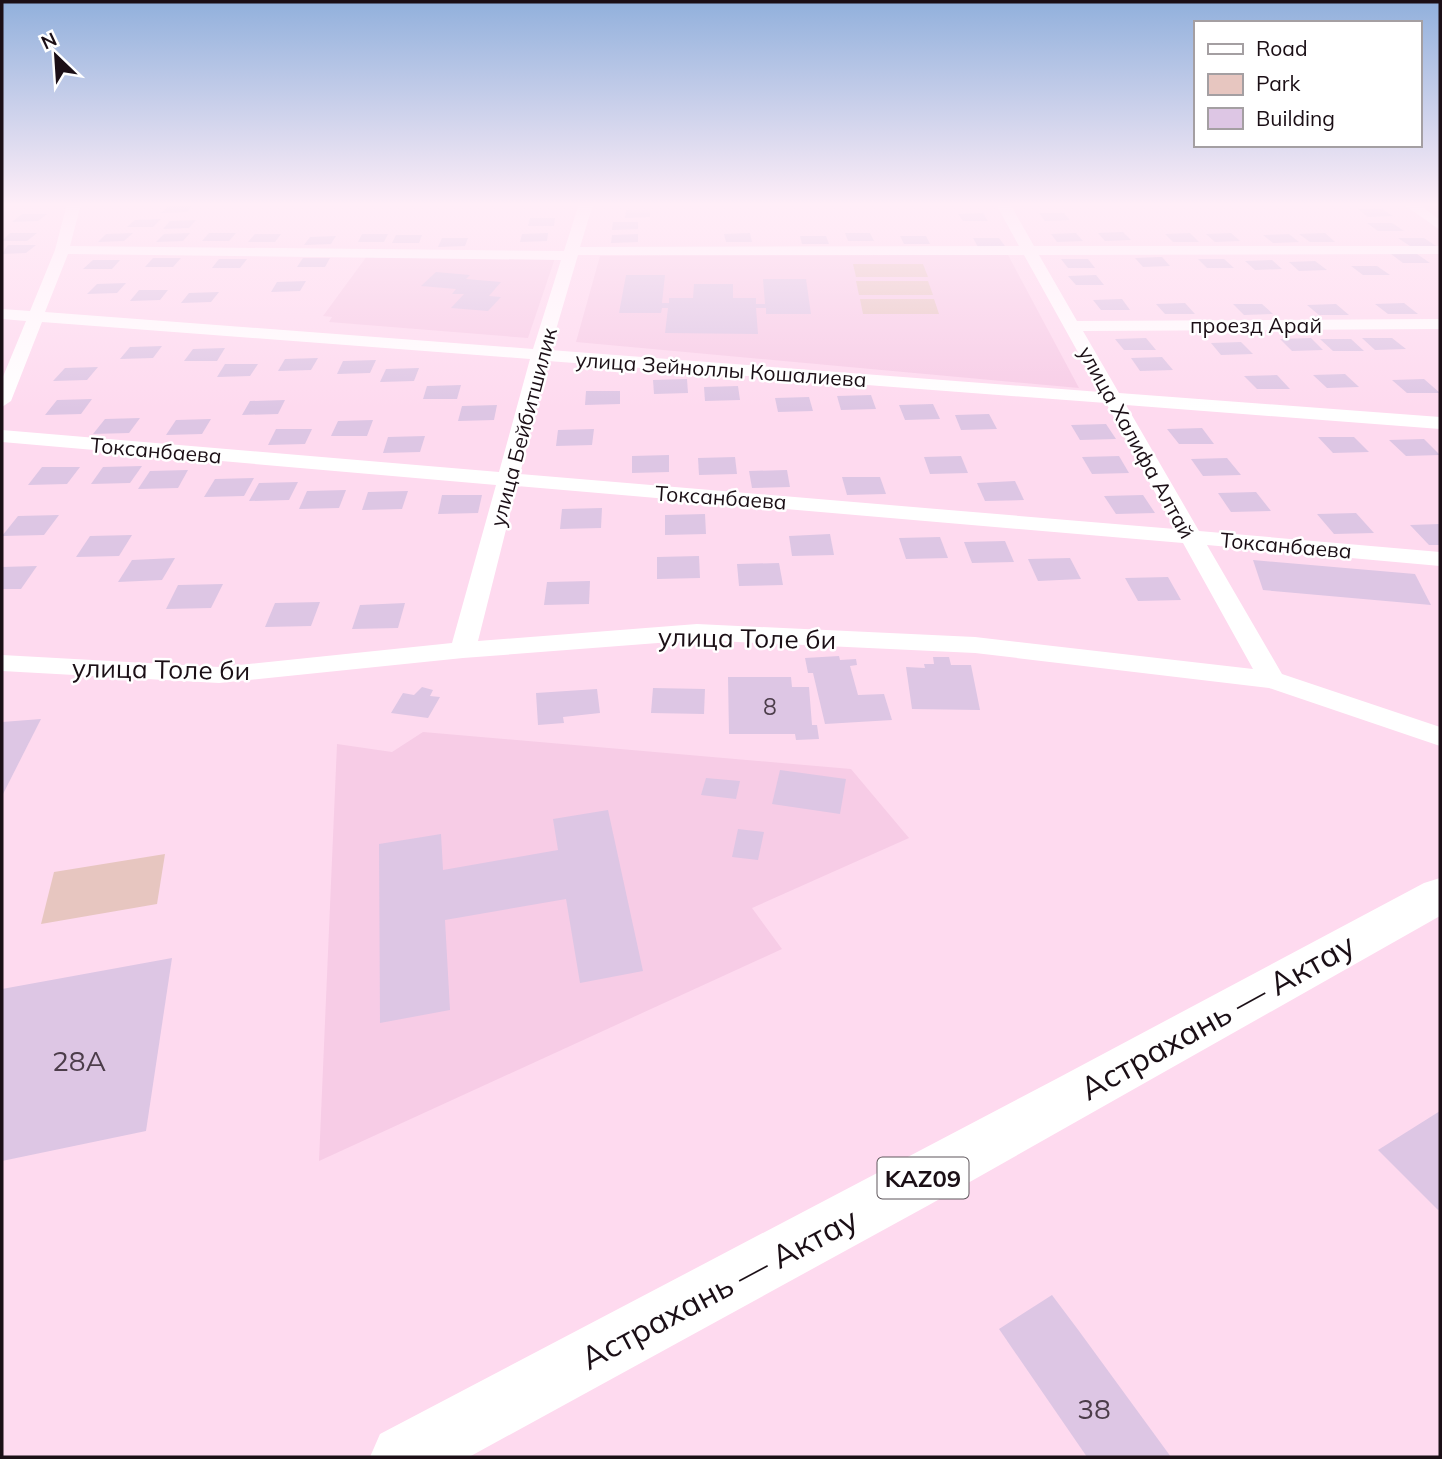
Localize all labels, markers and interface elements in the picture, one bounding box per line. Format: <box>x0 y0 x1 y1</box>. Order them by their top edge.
north arrow <box>21 21 91 91</box>
legend <box>1194 21 1421 147</box>
text: N <box>37 27 60 55</box>
text: Road <box>1256 35 1307 61</box>
text: Park <box>1256 70 1300 96</box>
text: Building <box>1256 105 1335 131</box>
street label: проезд Арай <box>1190 312 1322 338</box>
street label: улица Бейбитшилик <box>484 324 562 529</box>
street label: улица Халифа Алтай <box>1073 341 1201 543</box>
street label: улица Зейноллы Кошалиева <box>575 346 867 392</box>
street label: Токсанбаева <box>89 431 223 469</box>
street label: Токсанбаева <box>654 479 788 515</box>
street label: Токсанбаева <box>1219 526 1353 564</box>
street label: улица Толе би <box>658 620 836 656</box>
street label: улица Толе би <box>72 651 250 687</box>
house number: 8 <box>763 692 777 721</box>
street label: Астрахань — Актау <box>1073 924 1361 1108</box>
house number: 28А <box>52 1043 107 1078</box>
road number: KAZ09 <box>878 1158 968 1198</box>
street label: Астрахань — Актау <box>574 1198 864 1378</box>
house number: 38 <box>1077 1391 1111 1426</box>

